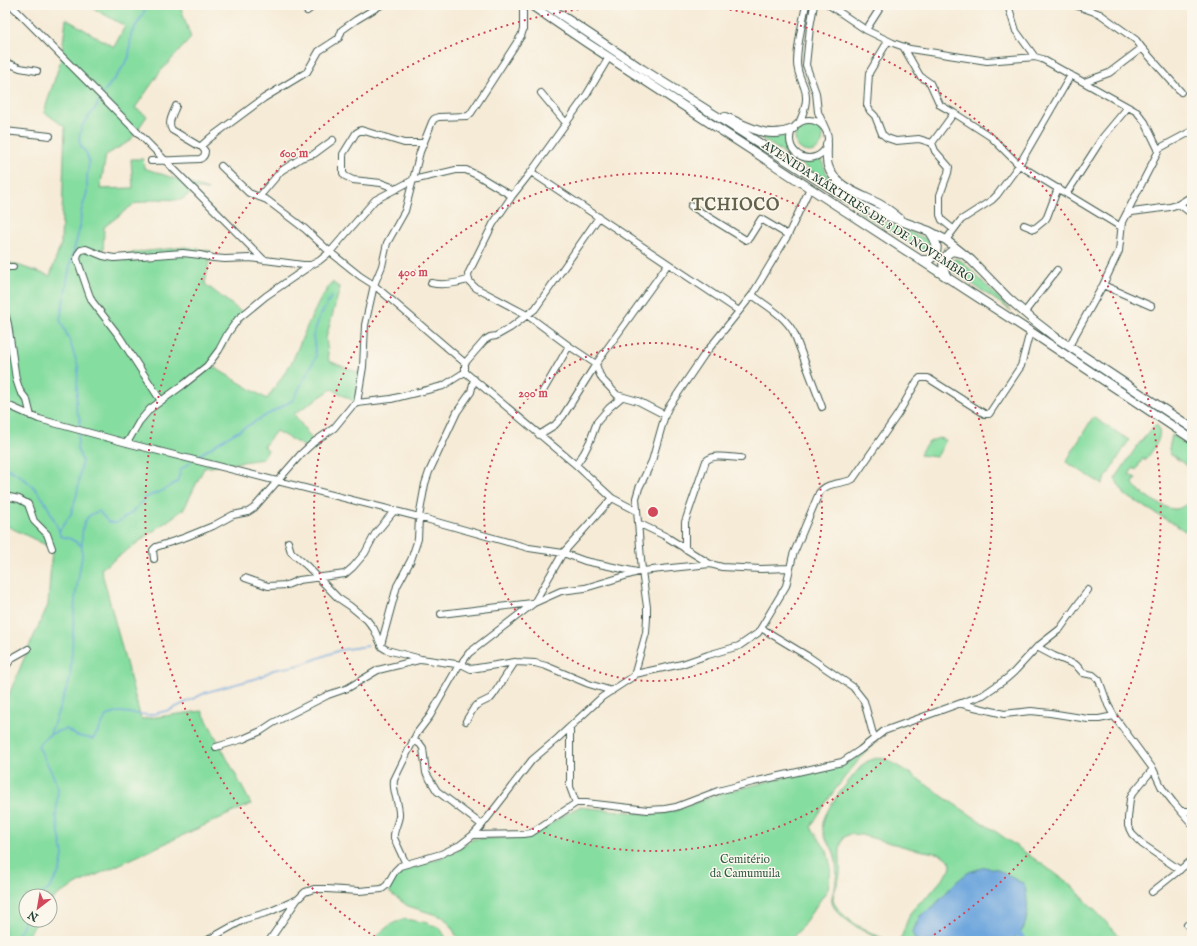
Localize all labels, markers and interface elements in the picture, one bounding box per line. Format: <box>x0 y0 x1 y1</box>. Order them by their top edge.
street label: AVENIDA MÁRTIRES DE 8 DE NOVEMBRO <box>758 136 978 286</box>
text: 600 m <box>280 146 309 161</box>
district label: TCHIOCO <box>691 196 780 216</box>
text: 400 m <box>398 265 429 280</box>
text: 200 m <box>518 386 548 401</box>
centre of rings <box>646 505 660 519</box>
park label: Cemitério da Camumuila <box>710 852 781 881</box>
north arrow <box>18 888 58 928</box>
text: N <box>25 907 42 925</box>

